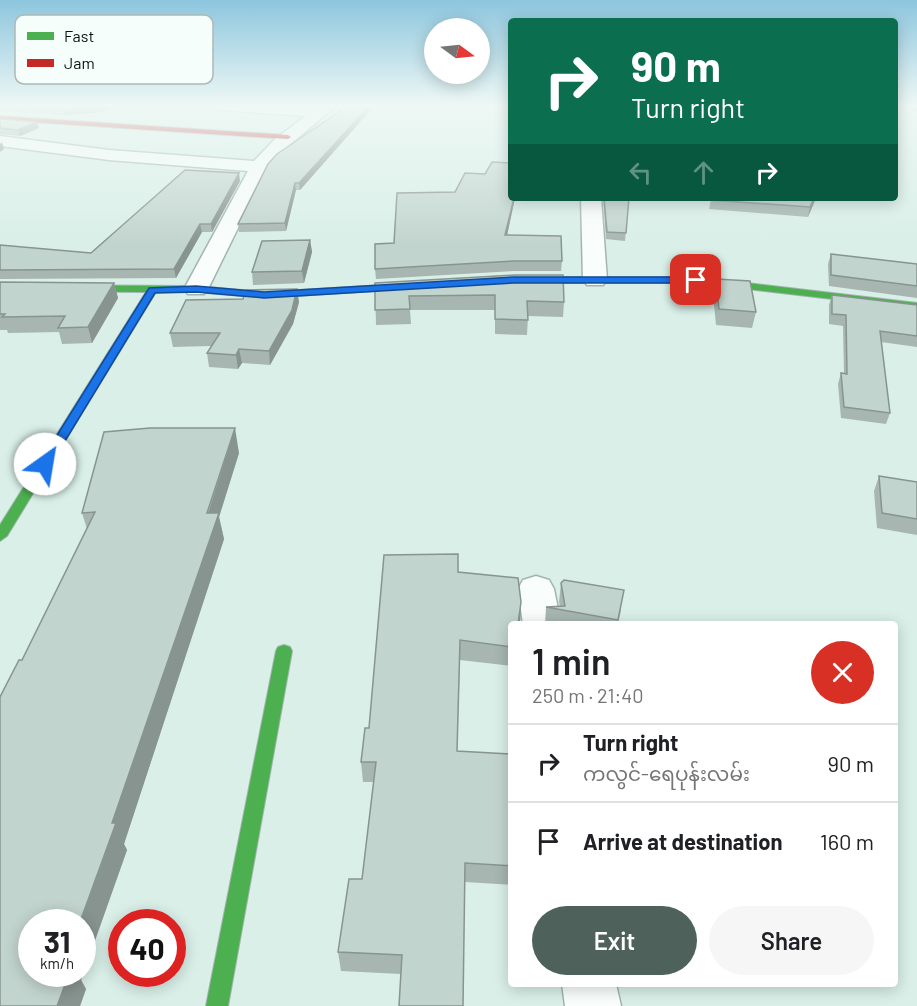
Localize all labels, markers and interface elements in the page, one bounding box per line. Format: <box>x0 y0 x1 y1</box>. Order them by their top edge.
legend <box>15 15 213 84</box>
north arrow <box>424 18 490 84</box>
map controls <box>424 18 490 84</box>
text: Fast <box>64 26 94 45</box>
text: 90 m <box>631 40 721 90</box>
icon: right <box>532 42 610 120</box>
text: Jam <box>64 53 95 72</box>
text: Turn right <box>631 91 745 123</box>
icon: left <box>624 156 657 189</box>
icon: ahead <box>687 156 720 189</box>
icon: right <box>750 156 783 189</box>
pin <box>670 254 721 305</box>
icon: arrive <box>679 263 712 296</box>
position arrow <box>13.0 432 77.0 496</box>
text: 1 min <box>532 639 611 682</box>
button: close <box>811 641 874 704</box>
text: 250 m · 21:40 <box>532 683 644 707</box>
text: Turn right <box>583 729 678 755</box>
icon: right <box>532 747 565 780</box>
text: 90 m <box>828 750 874 776</box>
text: ကလွင်-ရေပုန်းလမ်း <box>583 761 750 785</box>
icon: arrive <box>532 825 565 858</box>
text: Arrive at destination <box>583 828 782 854</box>
text: 160 m <box>820 828 874 854</box>
button: Exit <box>532 906 697 975</box>
button: Share <box>709 906 874 975</box>
speed limit sign: 40 <box>108 909 186 987</box>
text: 31 <box>44 923 70 959</box>
text: km/h <box>40 954 74 972</box>

